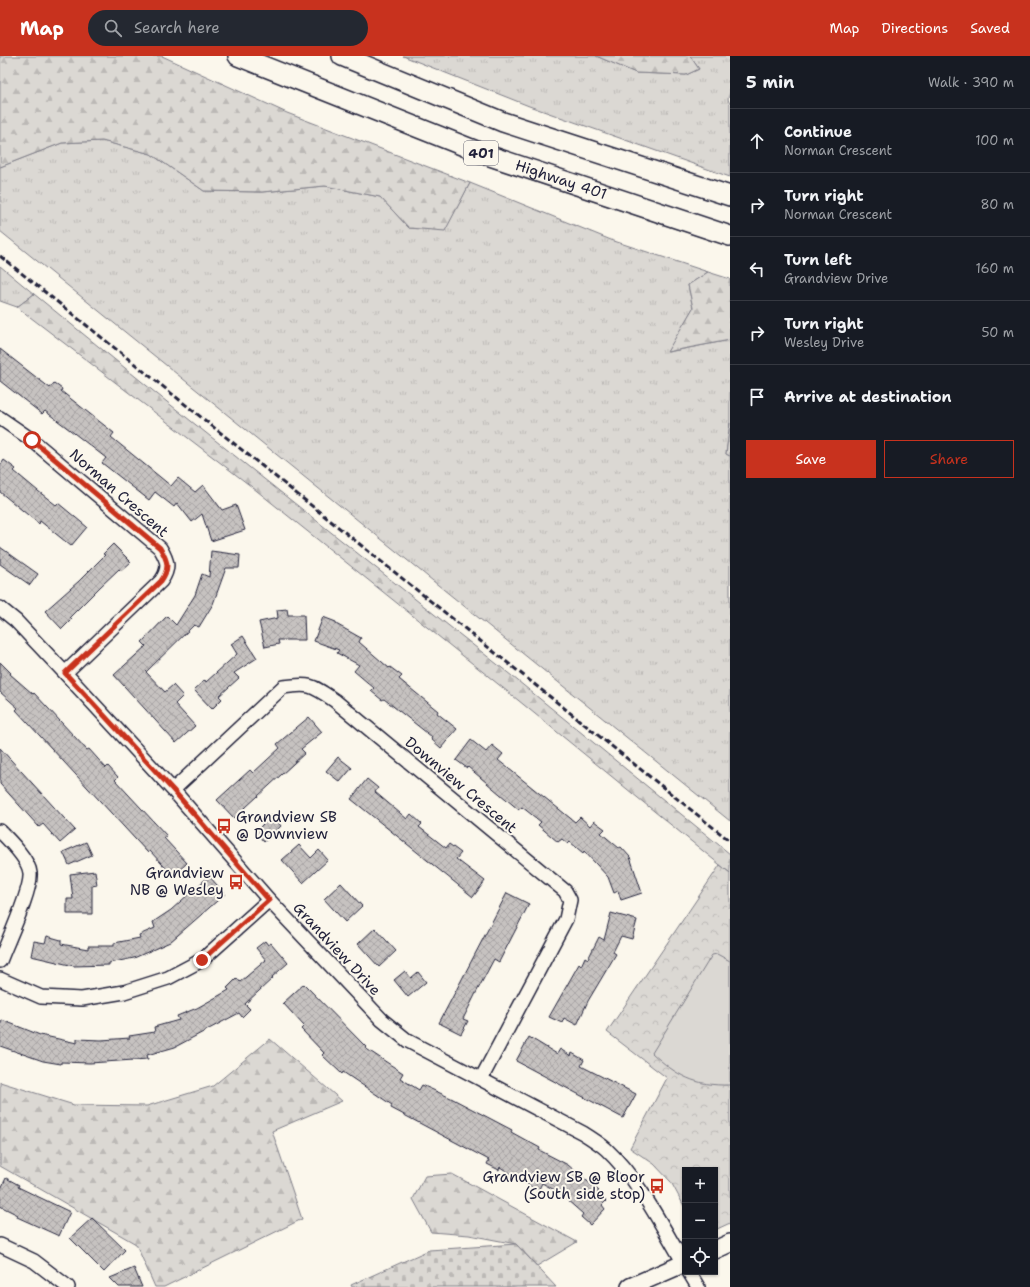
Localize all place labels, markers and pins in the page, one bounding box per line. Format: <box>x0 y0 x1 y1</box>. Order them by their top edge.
place label: Grandview SB @ Downview <box>236 807 337 844</box>
bus stop icon: Grandview SB @ Downview <box>215 817 233 835</box>
place label: Grandview NB @ Wesley <box>130 863 224 900</box>
bus stop icon: Grandview NB @ Wesley <box>227 873 245 891</box>
place label: Grandview SB @ Bloor (South side stop) <box>482 1167 645 1204</box>
bus stop icon: Grandview SB @ Bloor (South side stop) <box>648 1177 666 1195</box>

